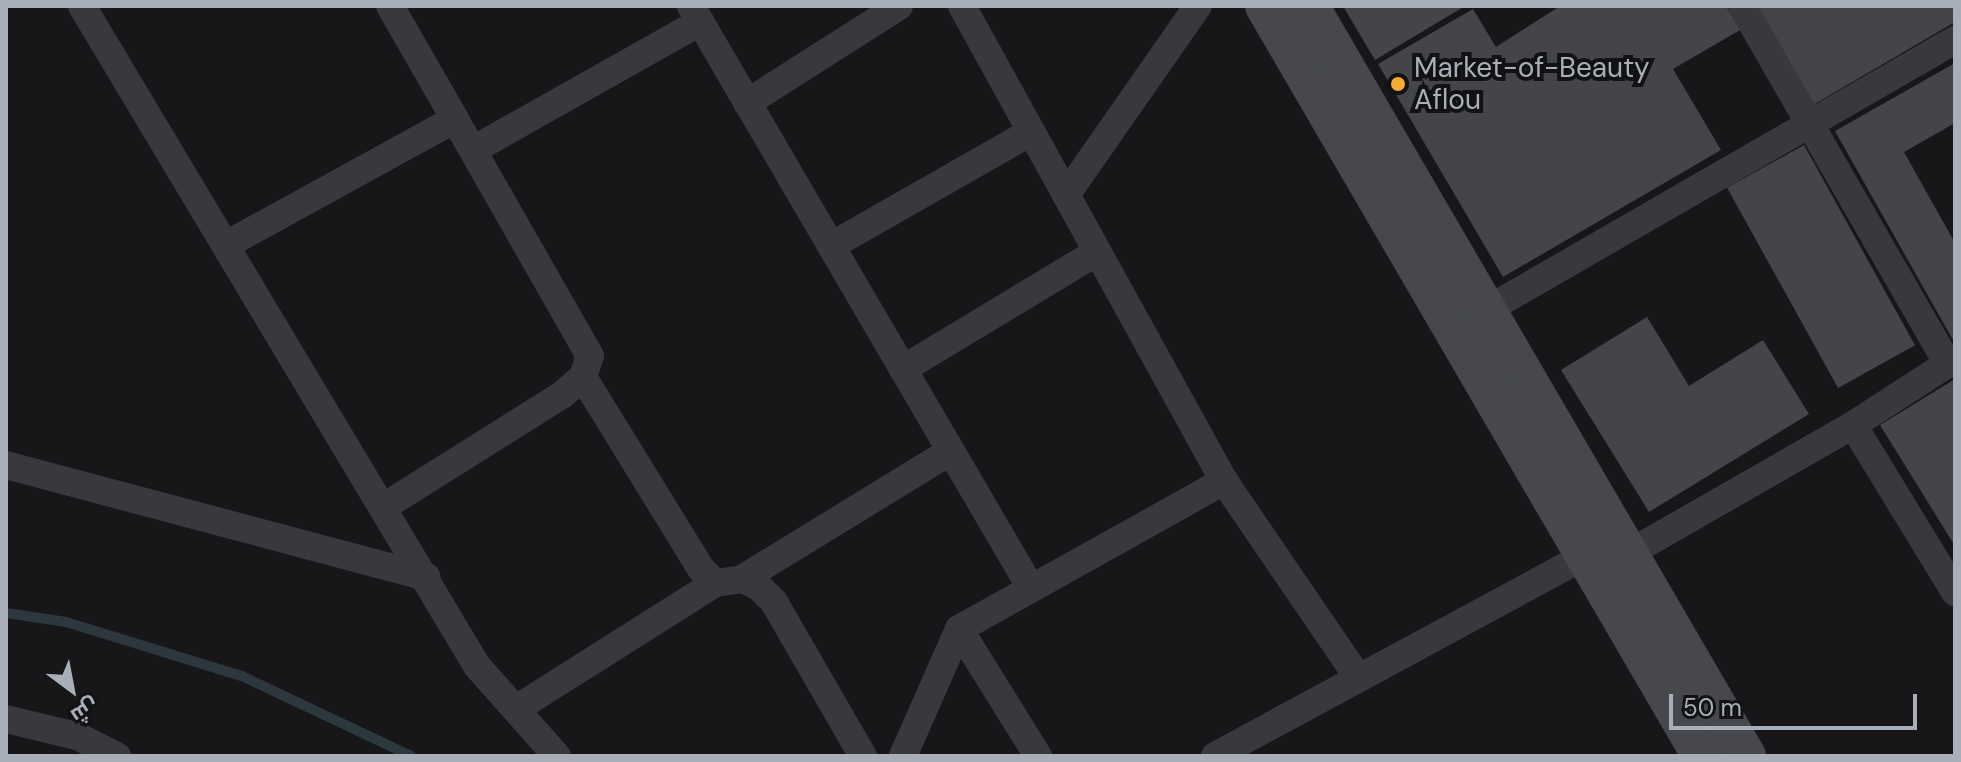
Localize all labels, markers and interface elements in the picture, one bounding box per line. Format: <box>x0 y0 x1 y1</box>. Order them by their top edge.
place label: Market-of-Beauty Aflou <box>1414 51 1650 117</box>
marker: Market-of-Beauty Aflou <box>1389 75 1407 93</box>
north arrow <box>32 650 112 730</box>
scale bar <box>1673 678 1921 728</box>
text: ش <box>65 691 105 731</box>
text: 50 m <box>1683 692 1742 723</box>

